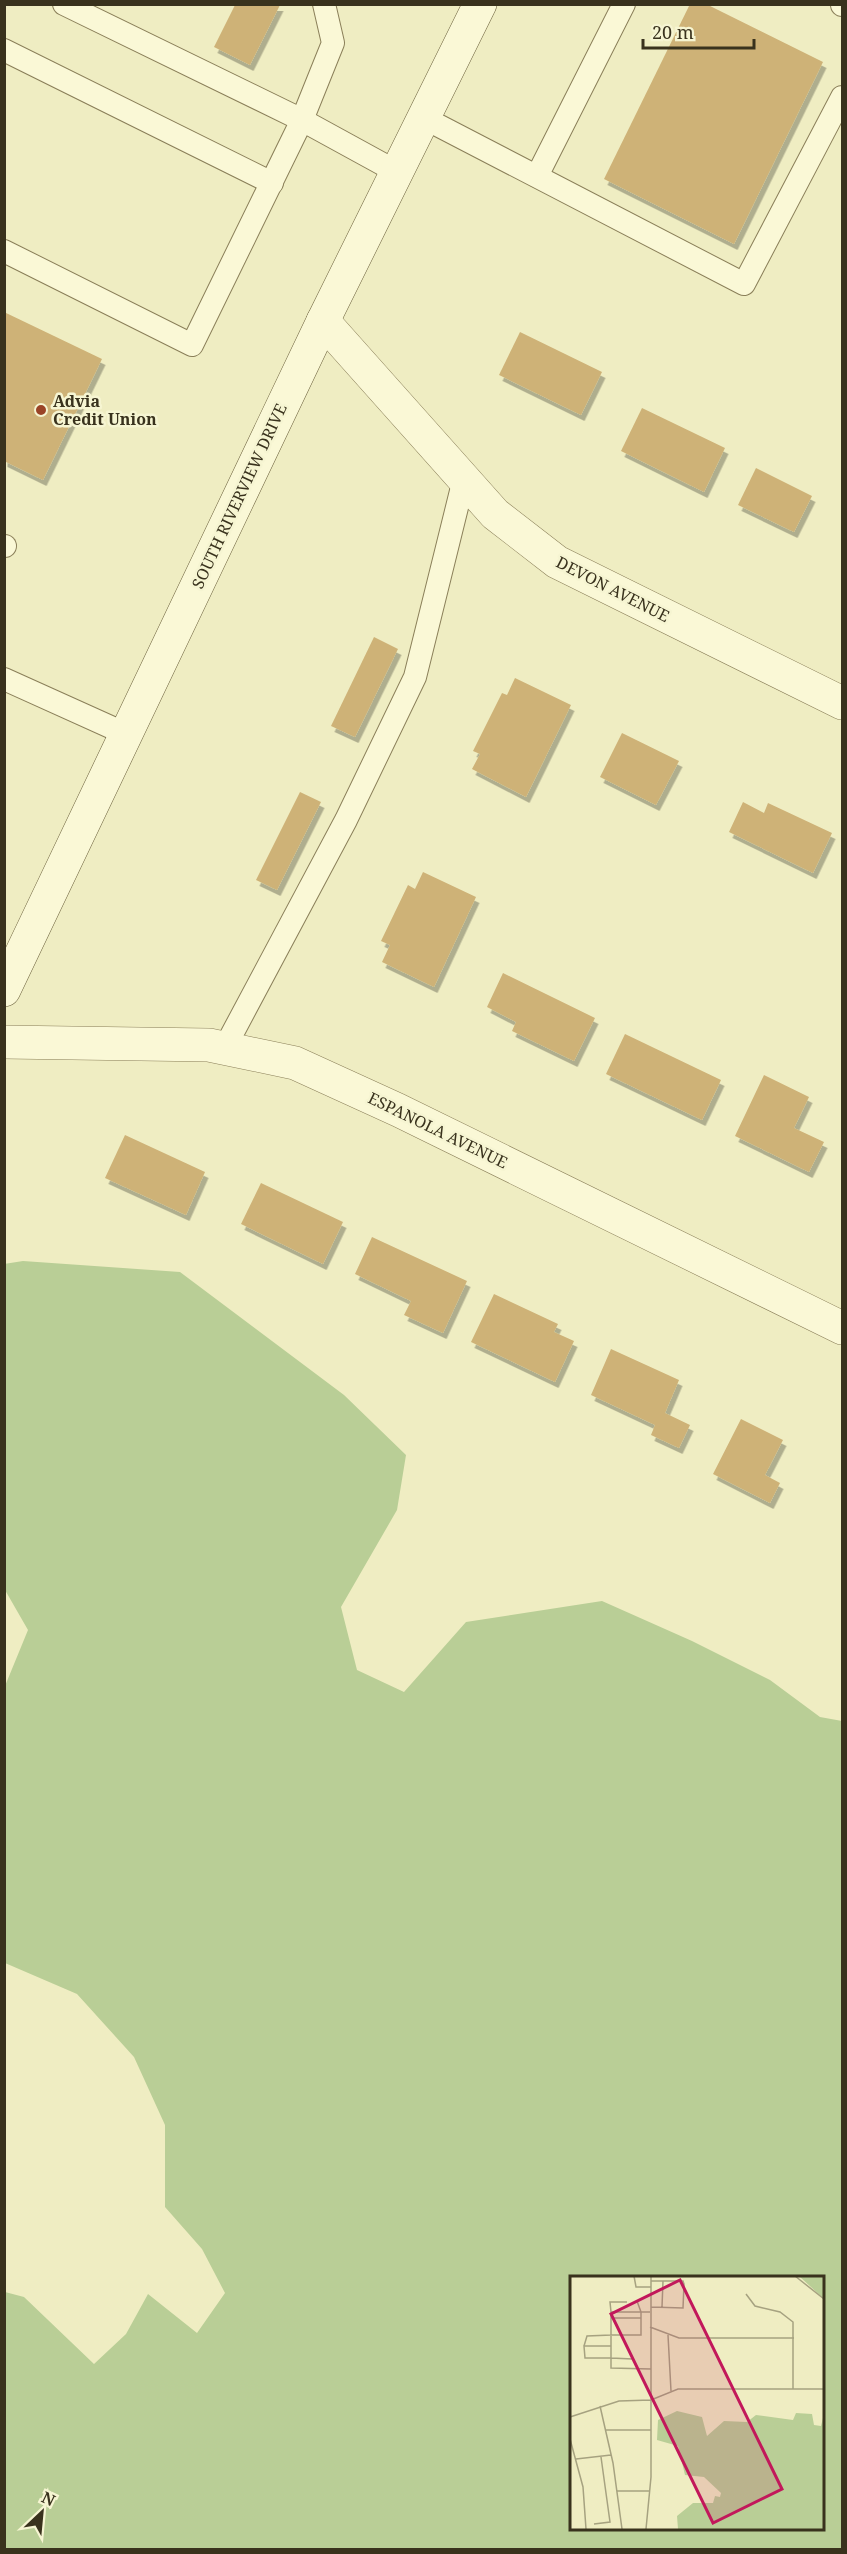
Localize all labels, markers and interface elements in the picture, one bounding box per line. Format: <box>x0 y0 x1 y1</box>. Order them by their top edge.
scale bar <box>643 12 754 50</box>
text: 20 m <box>652 20 694 44</box>
place label: Advia Credit Union <box>53 390 157 430</box>
street label: SOUTH RIVERVIEW DRIVE <box>186 400 292 592</box>
marker: Advia Credit Union <box>34 403 48 417</box>
street label: DEVON AVENUE <box>553 551 673 627</box>
street label: ESPANOLA AVENUE <box>365 1087 511 1173</box>
inset map <box>570 2276 823 2530</box>
north arrow <box>12 2482 72 2542</box>
text: N <box>38 2486 59 2511</box>

